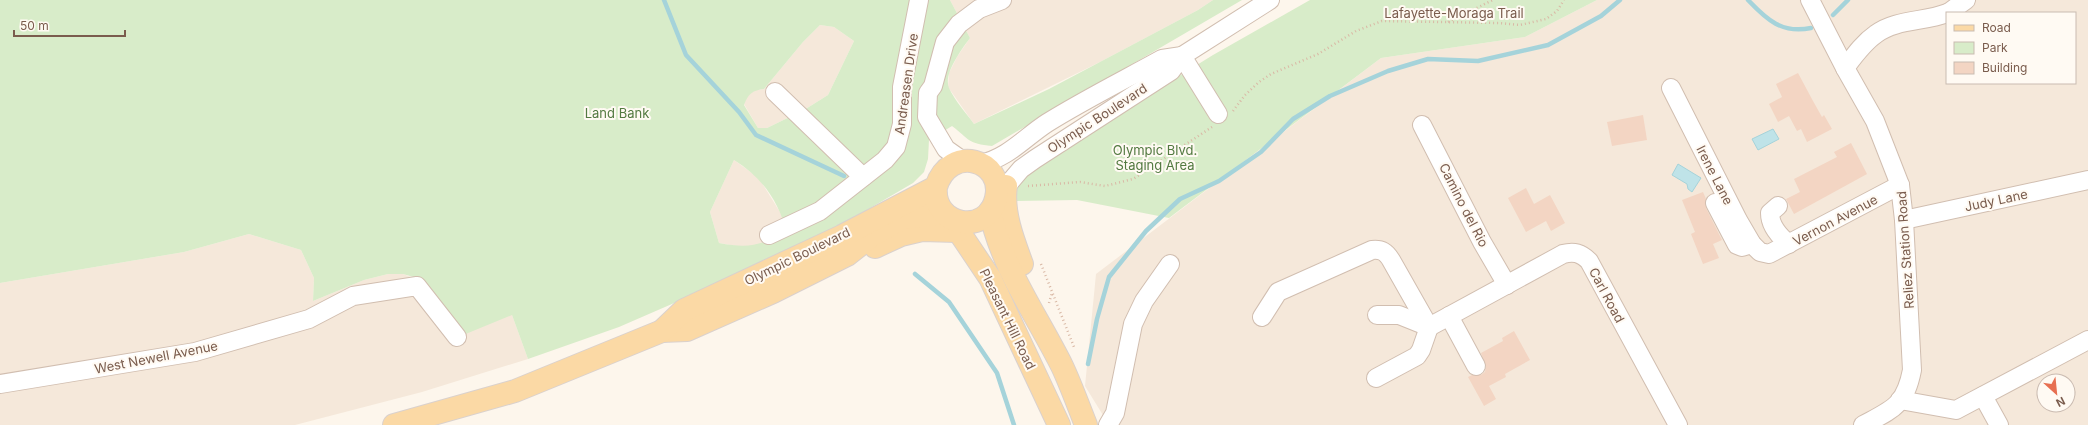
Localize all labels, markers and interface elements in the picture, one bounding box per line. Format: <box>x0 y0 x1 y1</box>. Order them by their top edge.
street label: Lafayette-Moraga Trail <box>1384 5 1524 21</box>
scale bar <box>14 12 125 38</box>
legend <box>1946 12 2076 84</box>
text: 50 m <box>20 18 49 33</box>
text: Road <box>1982 20 2011 35</box>
street label: Andreasen Drive <box>891 32 921 136</box>
text: Park <box>1982 40 2008 55</box>
text: Building <box>1982 60 2027 75</box>
street label: Olympic Boulevard <box>1044 80 1150 156</box>
park label: Land Bank <box>585 105 649 121</box>
park label: Olympic Blvd. Staging Area <box>1113 142 1197 173</box>
street label: Irene Lane <box>1693 143 1737 207</box>
street label: Camino del Rio <box>1436 160 1492 250</box>
street label: Judy Lane <box>1963 186 2029 214</box>
street label: Vernon Avenue <box>1790 191 1880 249</box>
street label: Reliez Station Road <box>1893 191 1917 309</box>
street label: Olympic Boulevard <box>742 223 852 289</box>
street label: Carl Road <box>1586 265 1628 325</box>
street label: Pleasant Hill Road <box>977 266 1039 372</box>
street label: West Newell Avenue <box>93 337 219 377</box>
north arrow <box>2036 373 2076 413</box>
text: N <box>2054 394 2067 410</box>

